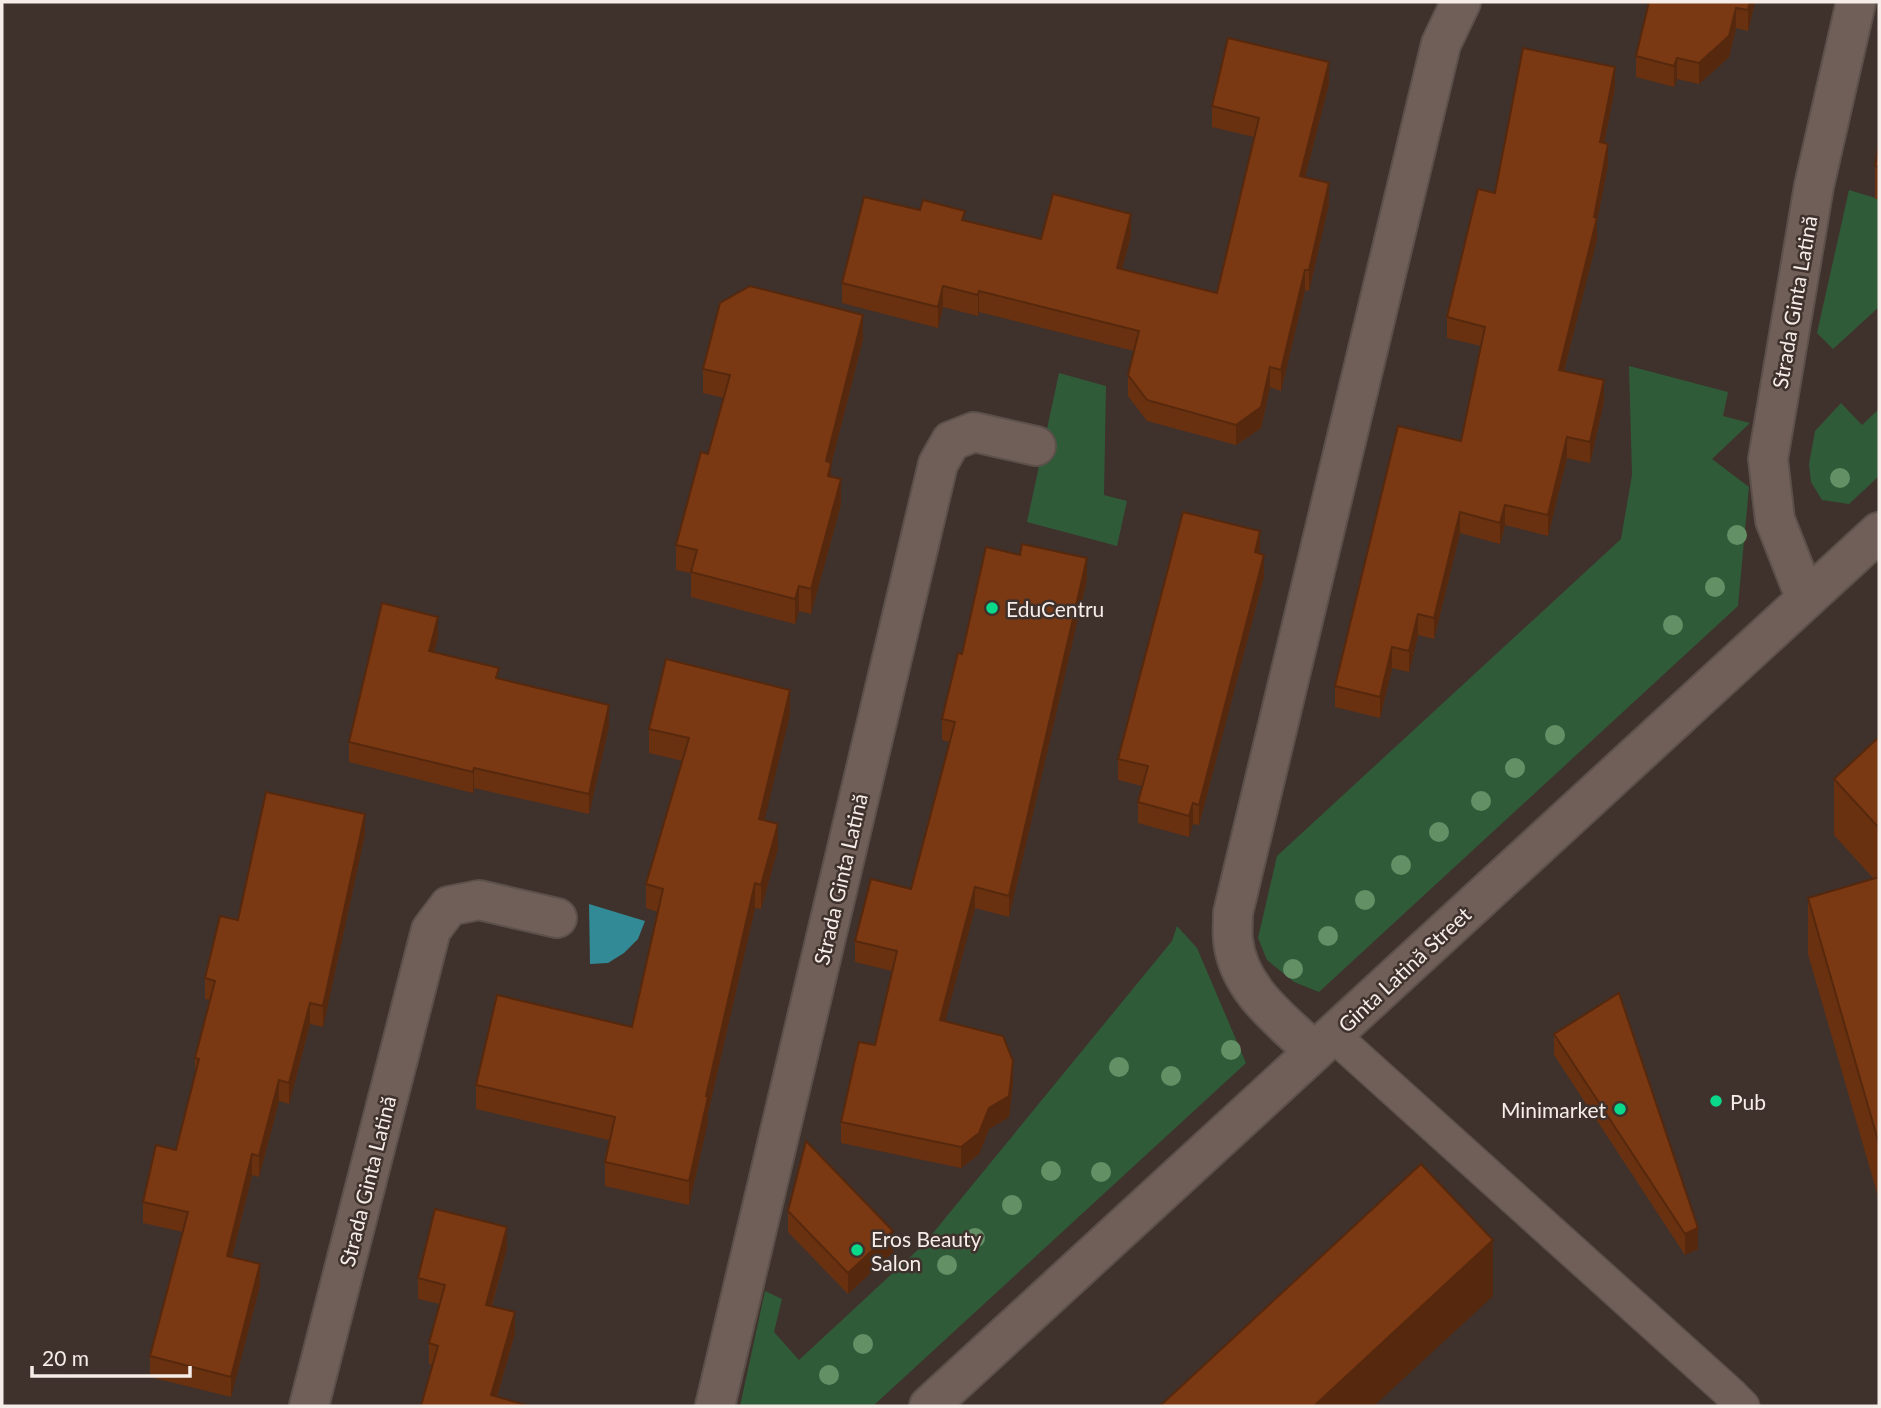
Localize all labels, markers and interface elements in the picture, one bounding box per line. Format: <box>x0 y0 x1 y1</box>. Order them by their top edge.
street label: Strada Ginta Latină <box>1766 213 1822 391</box>
place label: EduCentru <box>1006 596 1104 621</box>
marker: EduCentru <box>984 600 1000 616</box>
street label: Strada Ginta Latină <box>808 791 872 967</box>
street label: Ginta Latină Street <box>1333 901 1476 1037</box>
place label: Pub <box>1730 1089 1766 1114</box>
street label: Strada Ginta Latină <box>334 1093 400 1269</box>
marker: Pub <box>1708 1093 1724 1109</box>
place label: Minimarket <box>1501 1097 1606 1122</box>
marker: Minimarket <box>1612 1101 1628 1117</box>
place label: Eros Beauty Salon <box>871 1226 982 1275</box>
marker: Eros Beauty Salon <box>849 1242 865 1258</box>
scale bar <box>32 1334 189 1378</box>
text: 20 m <box>42 1345 89 1370</box>

